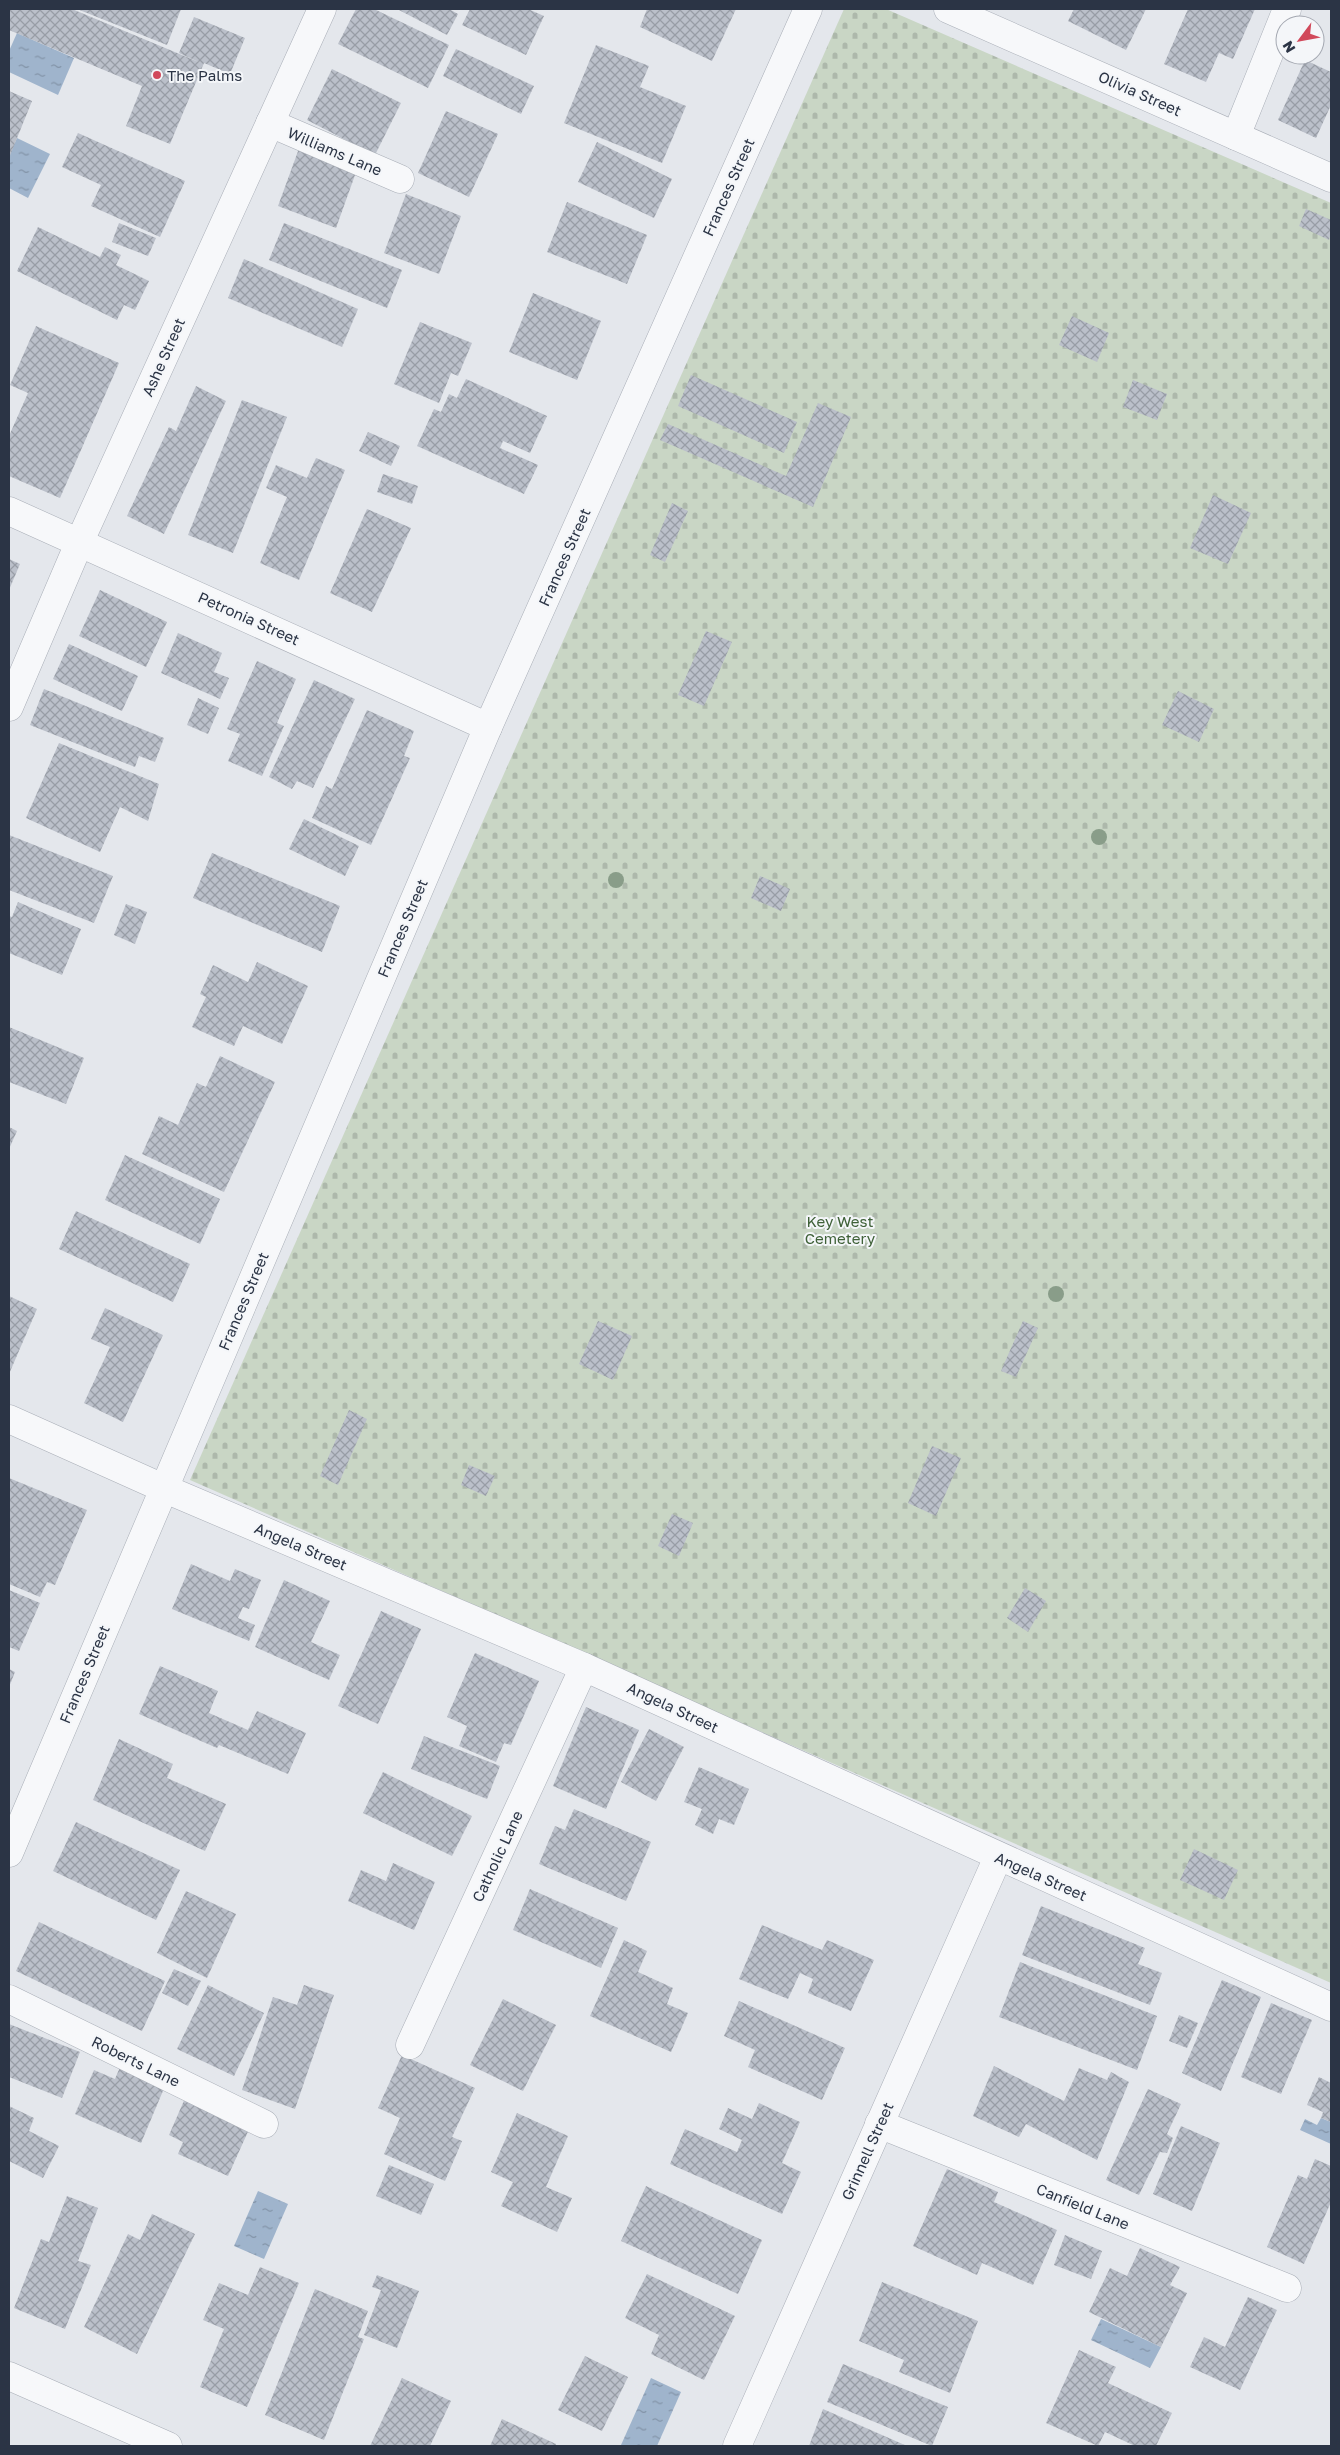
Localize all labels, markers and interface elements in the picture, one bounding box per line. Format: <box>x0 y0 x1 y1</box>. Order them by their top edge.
north arrow <box>1275 15 1325 65</box>
text: N <box>1279 38 1299 56</box>
place label: The Palms <box>167 66 242 84</box>
street label: Olivia Street <box>1096 67 1184 119</box>
marker: The Palms <box>151 69 163 81</box>
street label: Williams Lane <box>285 123 385 179</box>
street label: Frances Street <box>698 135 758 239</box>
street label: Ashe Street <box>138 315 188 399</box>
street label: Frances Street <box>534 505 594 609</box>
street label: Petronia Street <box>196 588 302 648</box>
street label: Frances Street <box>373 876 431 980</box>
park label: Key West Cemetery <box>805 1212 876 1247</box>
street label: Frances Street <box>214 1249 272 1353</box>
street label: Angela Street <box>252 1518 350 1574</box>
street label: Frances Street <box>55 1622 113 1726</box>
street label: Angela Street <box>624 1678 722 1736</box>
street label: Catholic Lane <box>468 1807 526 1904</box>
street label: Angela Street <box>992 1848 1090 1904</box>
street label: Roberts Lane <box>89 2032 183 2090</box>
street label: Grinnell Street <box>837 2099 897 2203</box>
street label: Canfield Lane <box>1034 2179 1132 2233</box>

